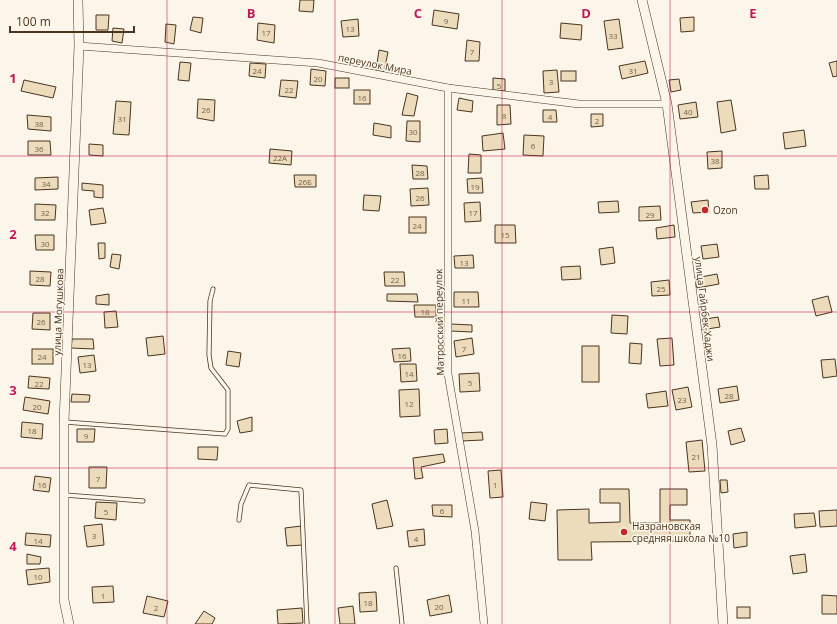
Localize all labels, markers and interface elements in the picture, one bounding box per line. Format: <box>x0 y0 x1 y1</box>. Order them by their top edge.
text: B <box>247 4 256 22</box>
text: C <box>414 4 422 22</box>
text: D <box>581 4 591 22</box>
text: E <box>749 4 757 22</box>
scale bar <box>10 8 134 34</box>
text: 100 m <box>16 13 51 30</box>
house number: 9 <box>444 15 449 26</box>
house number: 13 <box>345 23 355 34</box>
house number: 17 <box>261 27 271 38</box>
house number: 33 <box>608 30 618 41</box>
house number: 7 <box>470 46 475 57</box>
street label: переулок Мира <box>337 50 413 78</box>
house number: 24 <box>252 65 262 76</box>
house number: 31 <box>628 65 638 76</box>
text: 1 <box>9 69 17 87</box>
house number: 20 <box>313 73 323 84</box>
house number: 3 <box>549 76 554 87</box>
house number: 5 <box>497 80 502 91</box>
house number: 22 <box>284 84 294 95</box>
house number: 16 <box>357 92 367 103</box>
house number: 26 <box>201 104 211 115</box>
house number: 40 <box>683 106 693 117</box>
house number: 8 <box>502 110 507 121</box>
house number: 4 <box>548 111 553 122</box>
house number: 31 <box>117 113 127 124</box>
house number: 2 <box>595 115 600 126</box>
house number: 38 <box>34 118 44 129</box>
house number: 30 <box>408 126 418 137</box>
house number: 6 <box>531 140 536 151</box>
house number: 36 <box>34 143 44 154</box>
house number: 22А <box>273 152 288 163</box>
house number: 38 <box>710 155 720 166</box>
house number: 28 <box>415 167 425 178</box>
house number: 26Б <box>298 176 312 187</box>
house number: 34 <box>41 178 51 189</box>
house number: 19 <box>470 181 480 192</box>
house number: 26 <box>415 192 425 203</box>
place label: Ozon <box>713 203 738 217</box>
marker: Ozon <box>700 205 710 215</box>
house number: 32 <box>40 207 50 218</box>
house number: 17 <box>468 207 478 218</box>
house number: 29 <box>645 209 655 220</box>
house number: 24 <box>412 220 422 231</box>
text: 2 <box>9 225 17 243</box>
house number: 15 <box>500 229 510 240</box>
house number: 30 <box>40 238 50 249</box>
street label: улица Гайрбек-Хаджи <box>692 256 718 362</box>
house number: 13 <box>459 257 469 268</box>
street label: улица Могушкова <box>49 268 67 356</box>
street label: Матросский переулок <box>431 268 447 376</box>
house number: 28 <box>35 273 45 284</box>
house number: 22 <box>390 274 400 285</box>
house number: 25 <box>656 283 666 294</box>
house number: 11 <box>461 295 471 306</box>
house number: 18 <box>420 306 430 317</box>
house number: 26 <box>36 316 46 327</box>
house number: 7 <box>462 343 467 354</box>
house number: 16 <box>397 350 407 361</box>
house number: 24 <box>37 351 47 362</box>
house number: 13 <box>82 359 92 370</box>
house number: 14 <box>404 368 414 379</box>
house number: 5 <box>468 377 473 388</box>
house number: 22 <box>34 378 44 389</box>
text: 3 <box>9 381 17 399</box>
house number: 28 <box>724 390 734 401</box>
house number: 23 <box>677 394 687 405</box>
house number: 12 <box>404 398 414 409</box>
house number: 20 <box>32 401 42 412</box>
house number: 18 <box>27 425 37 436</box>
house number: 9 <box>84 430 89 441</box>
house number: 21 <box>691 451 701 462</box>
house number: 7 <box>96 473 101 484</box>
house number: 16 <box>37 479 47 490</box>
house number: 1 <box>493 479 497 490</box>
house number: 6 <box>440 505 445 516</box>
house number: 5 <box>104 506 109 517</box>
place label: Назрановская средняя школа №10 <box>632 519 730 545</box>
marker: Назрановская средняя школа №10 <box>619 527 629 537</box>
house number: 3 <box>92 530 97 541</box>
house number: 4 <box>414 533 419 544</box>
house number: 14 <box>33 535 43 546</box>
text: 4 <box>9 537 17 555</box>
house number: 10 <box>33 571 43 582</box>
house number: 1 <box>101 590 105 601</box>
house number: 18 <box>363 597 373 608</box>
house number: 20 <box>434 601 444 612</box>
house number: 2 <box>154 602 159 613</box>

